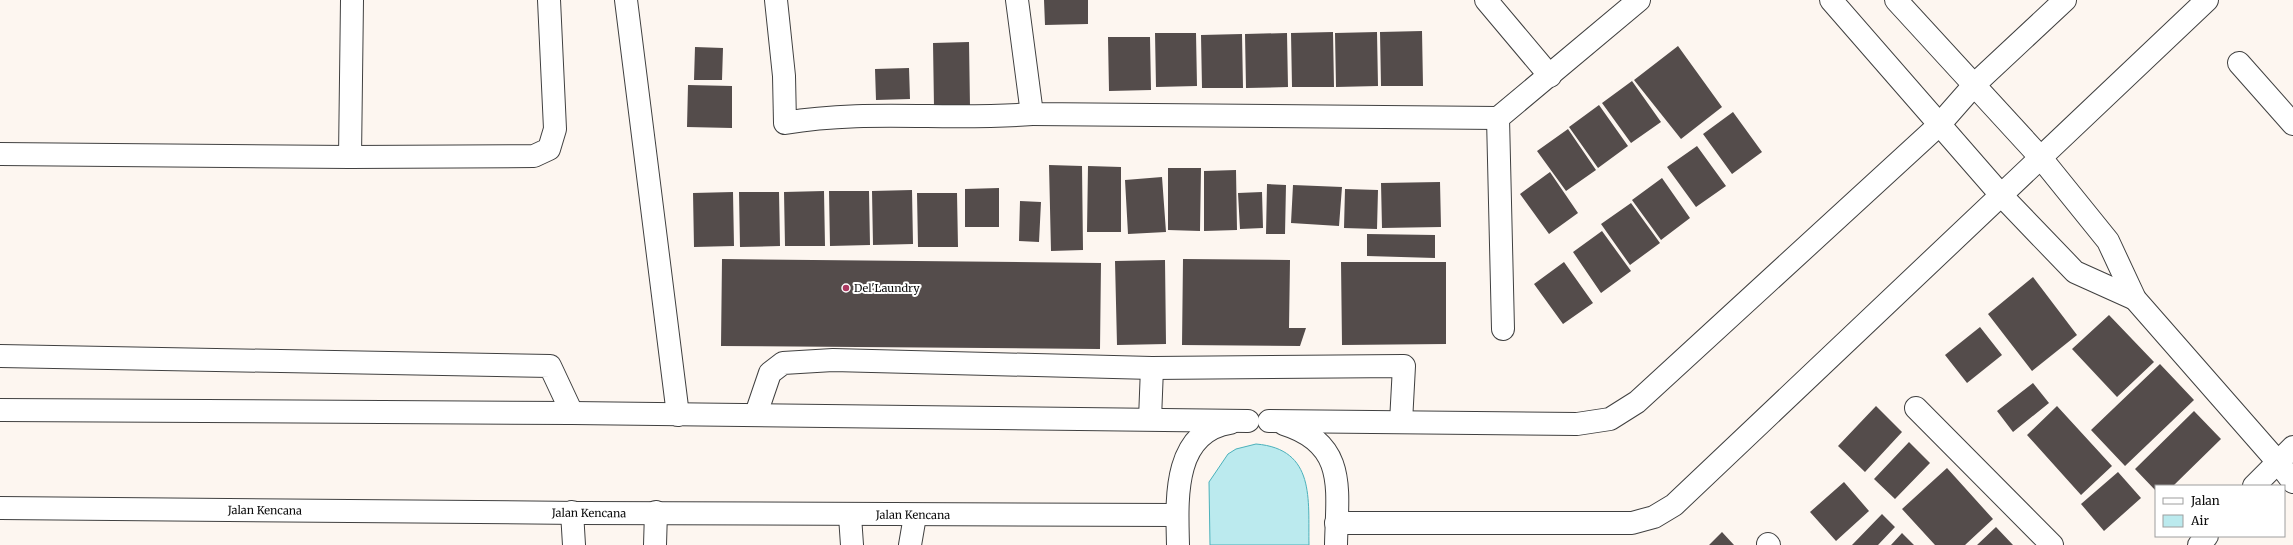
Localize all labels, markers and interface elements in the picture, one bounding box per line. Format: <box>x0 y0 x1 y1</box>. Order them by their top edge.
place label: Del'Laundry <box>854 281 920 295</box>
marker: Del'Laundry <box>841 283 851 293</box>
legend <box>2155 485 2285 537</box>
text: Jalan <box>2190 493 2220 508</box>
street label: Jalan Kencana <box>227 503 302 518</box>
street label: Jalan Kencana <box>551 506 626 520</box>
street label: Jalan Kencana <box>875 508 950 522</box>
text: Air <box>2190 513 2209 528</box>

